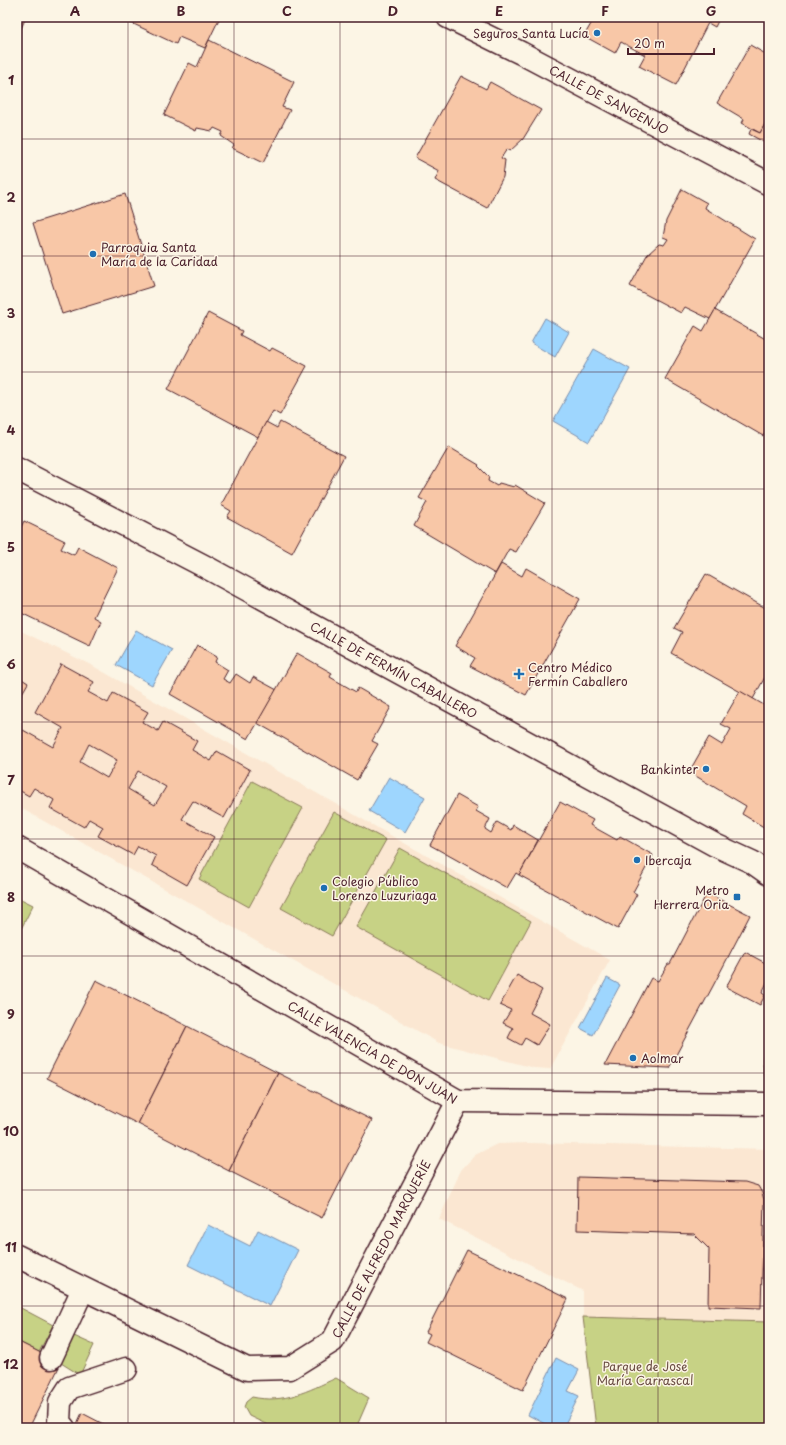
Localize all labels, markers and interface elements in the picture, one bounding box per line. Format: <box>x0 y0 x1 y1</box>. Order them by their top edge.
text: A <box>70 1 80 20</box>
text: B <box>177 1 186 20</box>
text: C <box>282 1 292 20</box>
text: D <box>388 1 398 20</box>
text: E <box>495 1 503 20</box>
text: F <box>601 1 609 20</box>
text: G <box>706 1 716 20</box>
place label: Seguros Santa Lucía <box>473 24 590 42</box>
marker: Seguros Santa Lucía <box>592 28 602 38</box>
scale bar <box>628 30 714 56</box>
text: 20 m <box>634 34 665 52</box>
street label: CALLE DE SANGENJO <box>546 61 672 139</box>
text: 1 <box>8 70 14 89</box>
text: 2 <box>6 187 16 206</box>
place label: Parroquia Santa María de la Caridad <box>101 238 218 270</box>
marker: Parroquia Santa María de la Caridad <box>88 249 98 259</box>
text: 3 <box>7 303 16 322</box>
text: 4 <box>7 420 16 439</box>
text: 5 <box>7 537 15 556</box>
street label: CALLE DE FERMÍN CABALLERO <box>307 617 481 723</box>
text: 6 <box>6 654 16 673</box>
place label: Centro Médico Fermín Caballero <box>528 658 628 690</box>
marker: Centro Médico Fermín Caballero <box>513 668 525 680</box>
place label: Bankinter <box>640 760 698 778</box>
marker: Bankinter <box>701 764 711 774</box>
text: 7 <box>7 770 15 789</box>
place label: Ibercaja <box>645 851 692 869</box>
marker: Ibercaja <box>632 855 642 865</box>
place label: Colegio Público Lorenzo Luzuriaga <box>332 872 437 904</box>
place label: Metro Herrera Oria <box>654 881 729 913</box>
marker: Colegio Público Lorenzo Luzuriaga <box>319 883 329 893</box>
text: 8 <box>7 887 15 906</box>
marker: Metro Herrera Oria <box>732 892 742 902</box>
street label: CALLE VALENCIA DE DON JUAN <box>284 996 461 1108</box>
text: 9 <box>7 1004 15 1023</box>
place label: Aolmar <box>641 1049 684 1067</box>
marker: Aolmar <box>628 1053 638 1063</box>
text: 10 <box>3 1121 19 1140</box>
street label: CALLE DE ALFREDO MARQUERÍE <box>327 1157 435 1341</box>
text: 11 <box>5 1237 17 1256</box>
text: 12 <box>3 1354 19 1373</box>
park label: Parque de José María Carrascal <box>597 1357 693 1389</box>

